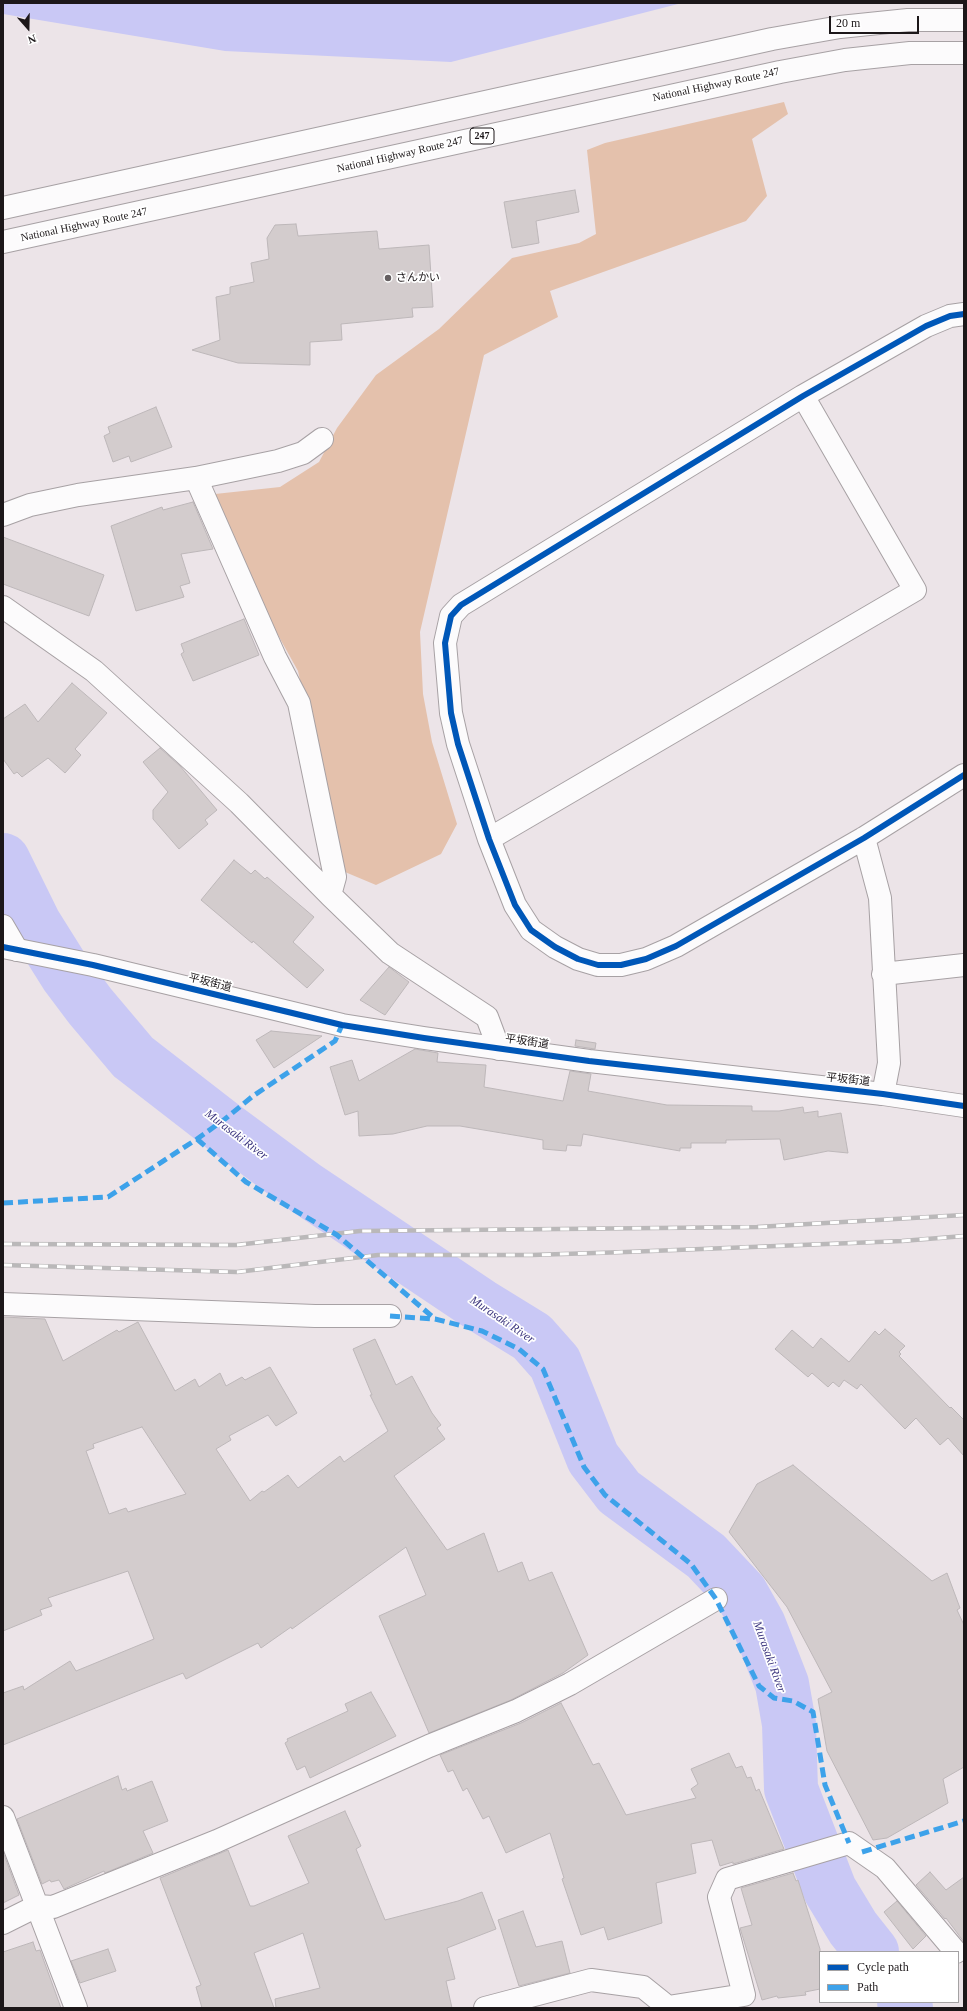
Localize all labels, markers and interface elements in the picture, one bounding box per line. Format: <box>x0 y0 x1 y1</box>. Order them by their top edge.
north arrow <box>8 8 48 48</box>
scale bar <box>831 8 921 34</box>
text: 20 m <box>836 16 860 30</box>
text: N <box>26 32 38 46</box>
street label: National Highway Route 247 <box>651 65 781 105</box>
road number: 247 <box>470 128 494 144</box>
street label: National Highway Route 247 <box>336 134 464 176</box>
street label: National Highway Route 247 <box>19 205 149 245</box>
place label: さんかい <box>396 271 440 285</box>
marker: さんかい <box>383 273 393 283</box>
street label: 平坂街道 <box>187 971 233 995</box>
street label: 平坂街道 <box>504 1032 550 1052</box>
street label: 平坂街道 <box>825 1071 871 1089</box>
water label: Murasaki River <box>202 1107 270 1163</box>
water label: Murasaki River <box>467 1293 537 1347</box>
water label: Murasaki River <box>749 1619 789 1695</box>
legend <box>819 1951 959 2003</box>
text: Cycle path <box>857 1960 909 1974</box>
text: Path <box>857 1980 878 1994</box>

